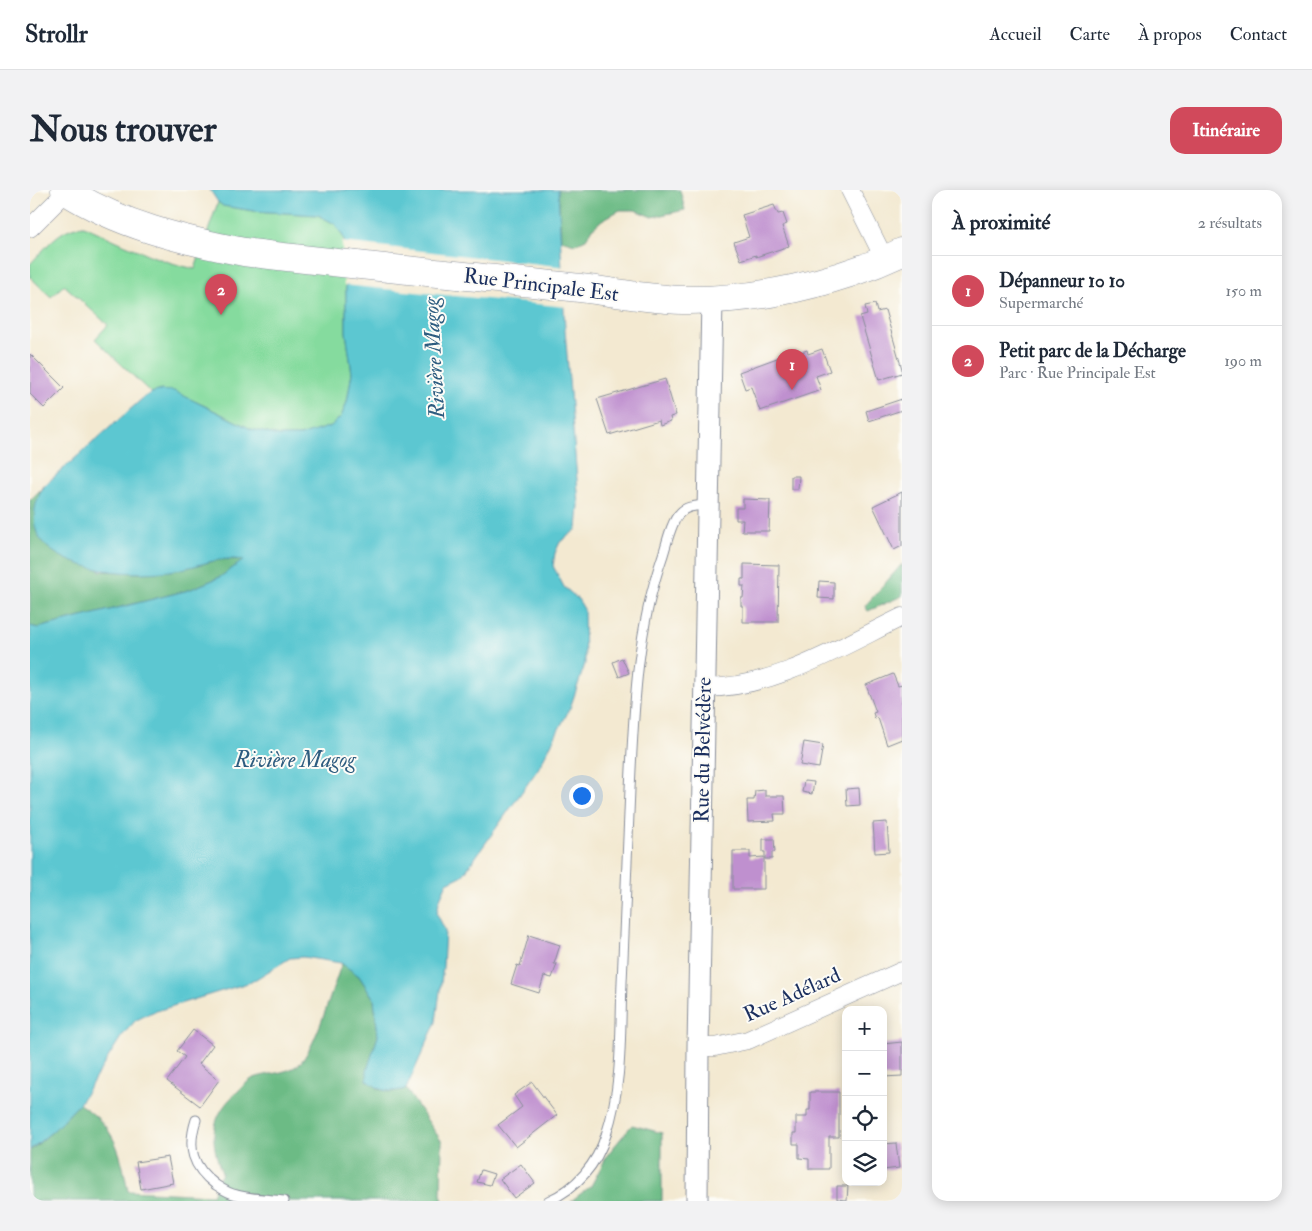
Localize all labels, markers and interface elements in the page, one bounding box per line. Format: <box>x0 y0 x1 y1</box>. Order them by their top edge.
text: Strollr <box>25 19 88 50</box>
text: Accueil <box>989 23 1042 46</box>
text: Carte <box>1070 23 1110 46</box>
text: À propos <box>1138 23 1202 46</box>
text: Contact <box>1230 23 1287 46</box>
button: Itinéraire <box>1170 107 1282 154</box>
text: Nous trouver <box>30 108 217 152</box>
text: À proximité <box>952 209 1050 236</box>
text: 2 résultats <box>1198 213 1262 233</box>
street label: Rue Principale Est <box>462 262 620 308</box>
text: Dépanneur 10 10 <box>999 269 1125 293</box>
pin: 2 <box>205 274 237 315</box>
text: 1 <box>965 281 971 301</box>
text: 150 m <box>1225 281 1262 301</box>
text: Supermarché <box>999 293 1083 313</box>
water label: Rivière Magog <box>417 296 451 420</box>
text: Petit parc de la Décharge <box>999 339 1186 363</box>
pin: 1 <box>776 349 808 390</box>
text: 2 <box>964 351 972 371</box>
text: 190 m <box>1224 351 1262 371</box>
text: Parc · Rue Principale Est <box>999 363 1156 383</box>
street label: Rue du Belvédère <box>688 677 718 823</box>
water label: Rivière Magog <box>233 746 356 774</box>
your location <box>569 783 595 809</box>
street label: Rue Adélard <box>739 961 845 1028</box>
map controls <box>842 1006 887 1186</box>
button: + <box>842 1006 887 1051</box>
button: − <box>842 1051 887 1096</box>
button: locate <box>842 1096 887 1141</box>
button: layers <box>842 1141 887 1186</box>

